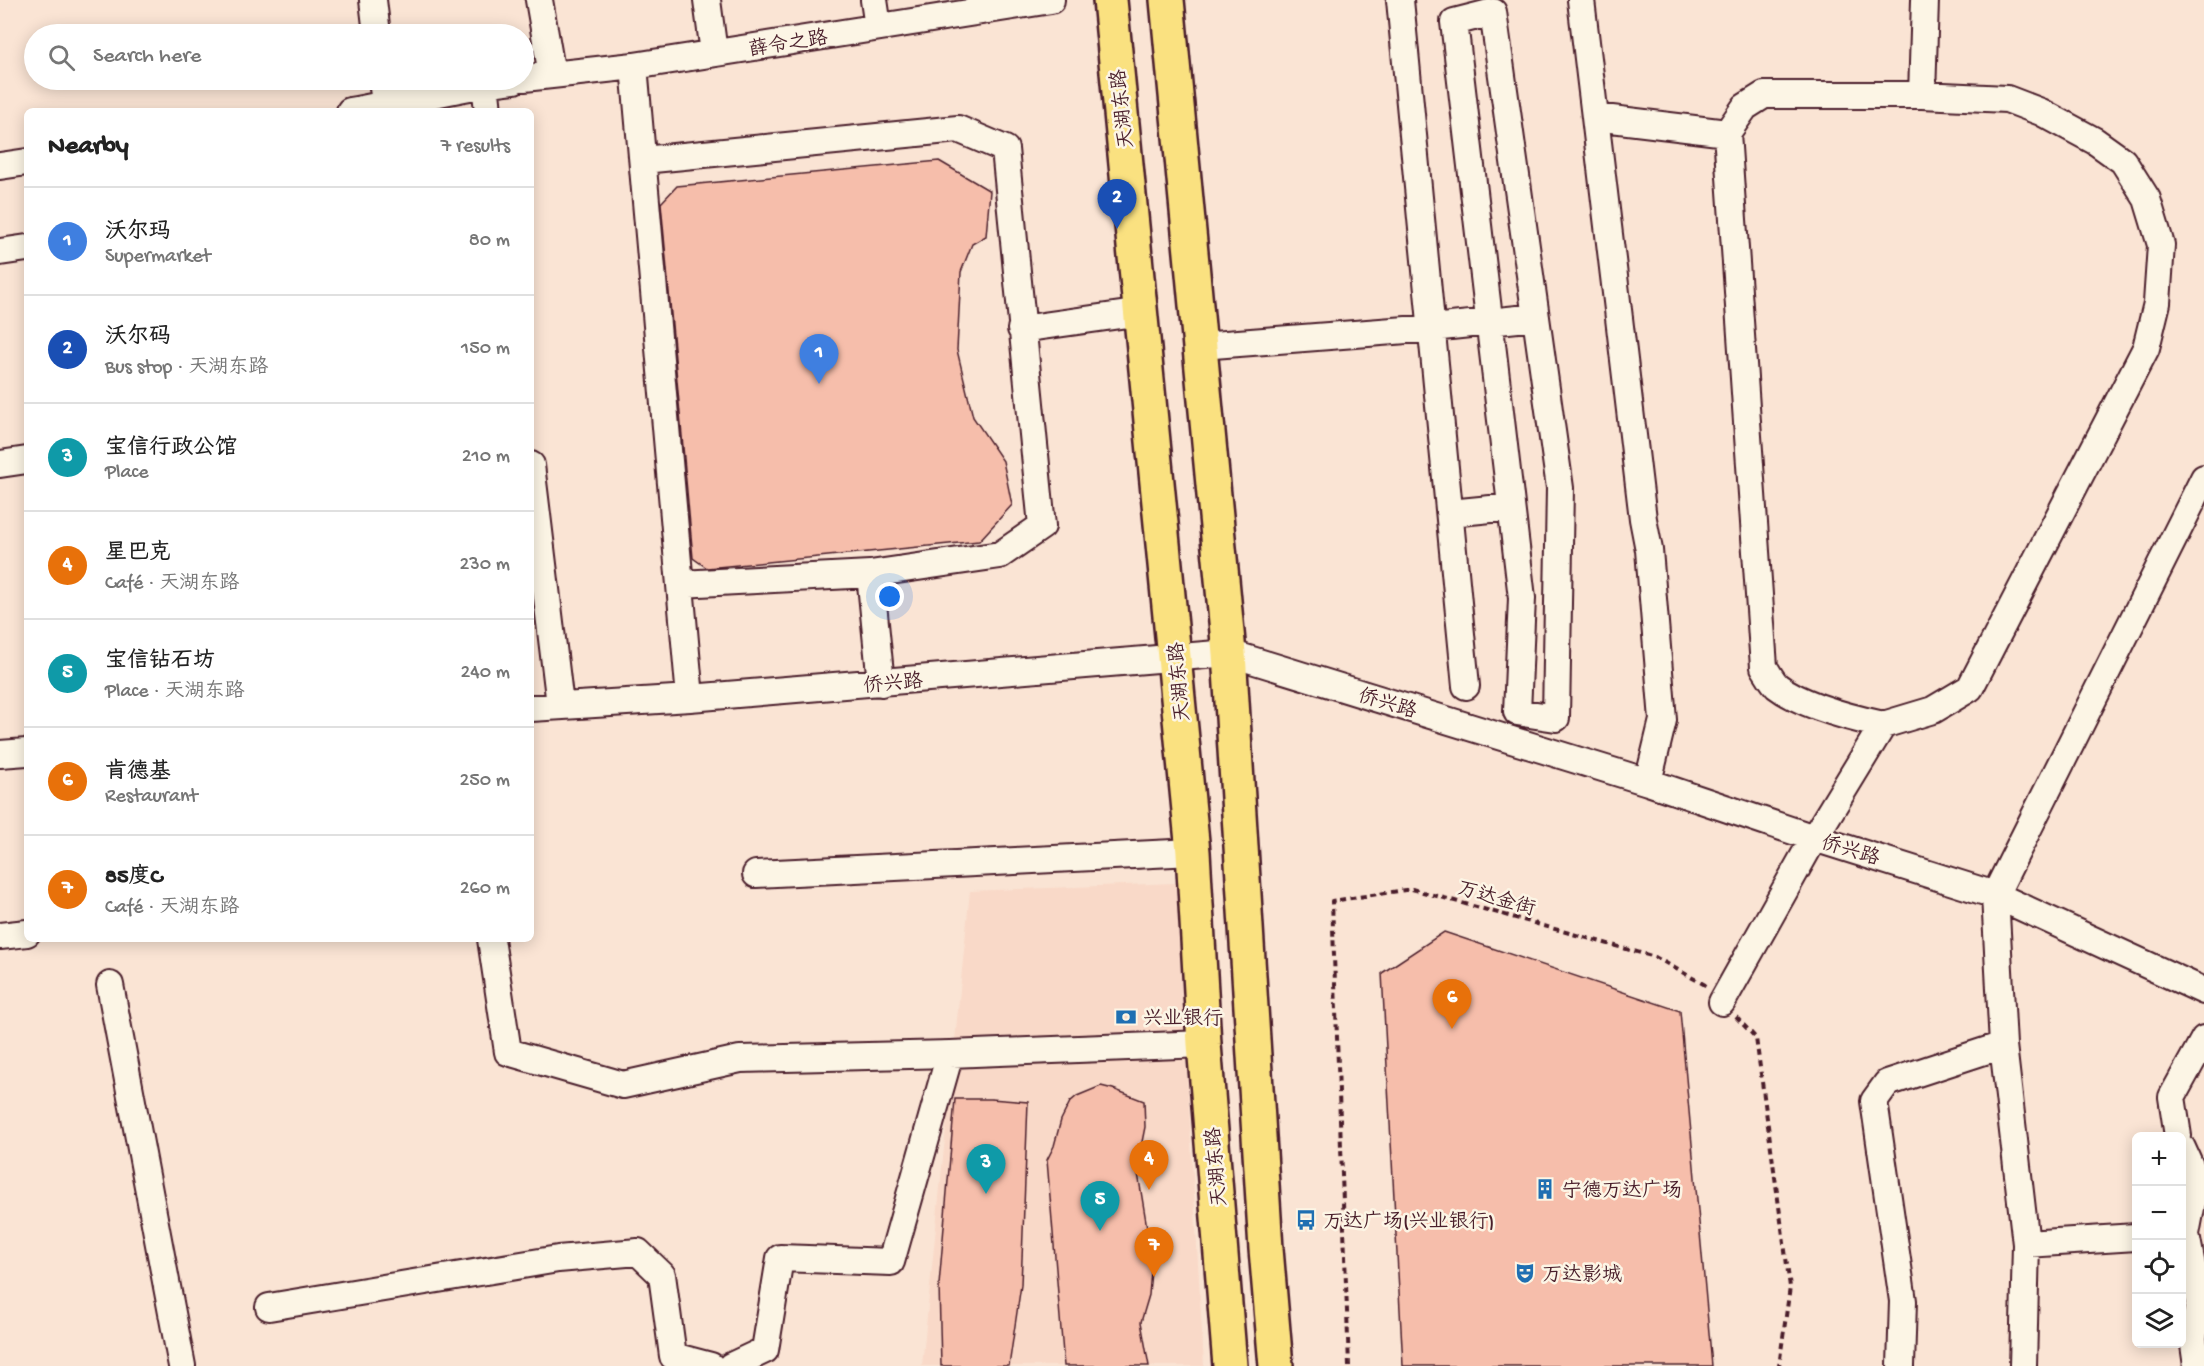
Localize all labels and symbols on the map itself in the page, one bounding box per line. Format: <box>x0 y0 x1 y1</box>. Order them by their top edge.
street label: 薛令之路 <box>747 26 831 63</box>
street label: 天湖东路 <box>1107 67 1140 150</box>
pin: 2 <box>1098 180 1136 229</box>
pin: 1 <box>800 334 838 384</box>
your location <box>875 582 904 611</box>
street label: 天湖东路 <box>1164 640 1196 723</box>
street label: 侨兴路 <box>862 669 925 700</box>
street label: 侨兴路 <box>1355 684 1421 725</box>
street label: 侨兴路 <box>1818 831 1884 872</box>
street label: 万达金街 <box>1454 876 1538 922</box>
pin: 6 <box>1432 980 1472 1029</box>
bank icon: 兴业银行 <box>1114 1005 1138 1029</box>
place label: 兴业银行 <box>1143 1008 1223 1032</box>
street label: 天湖东路 <box>1201 1125 1233 1208</box>
pin: 4 <box>1130 1140 1168 1190</box>
pin: 3 <box>966 1144 1006 1194</box>
building icon: 宁德万达广场 <box>1533 1177 1557 1201</box>
place label: 宁德万达广场 <box>1562 1179 1682 1204</box>
pin: 5 <box>1080 1182 1120 1231</box>
bus stop icon: 万达广场(兴业银行) <box>1294 1208 1318 1232</box>
place label: 万达广场(兴业银行) <box>1323 1210 1494 1235</box>
pin: 7 <box>1134 1228 1174 1277</box>
theatre icon: 万达影城 <box>1513 1261 1537 1285</box>
place label: 万达影城 <box>1542 1263 1622 1288</box>

